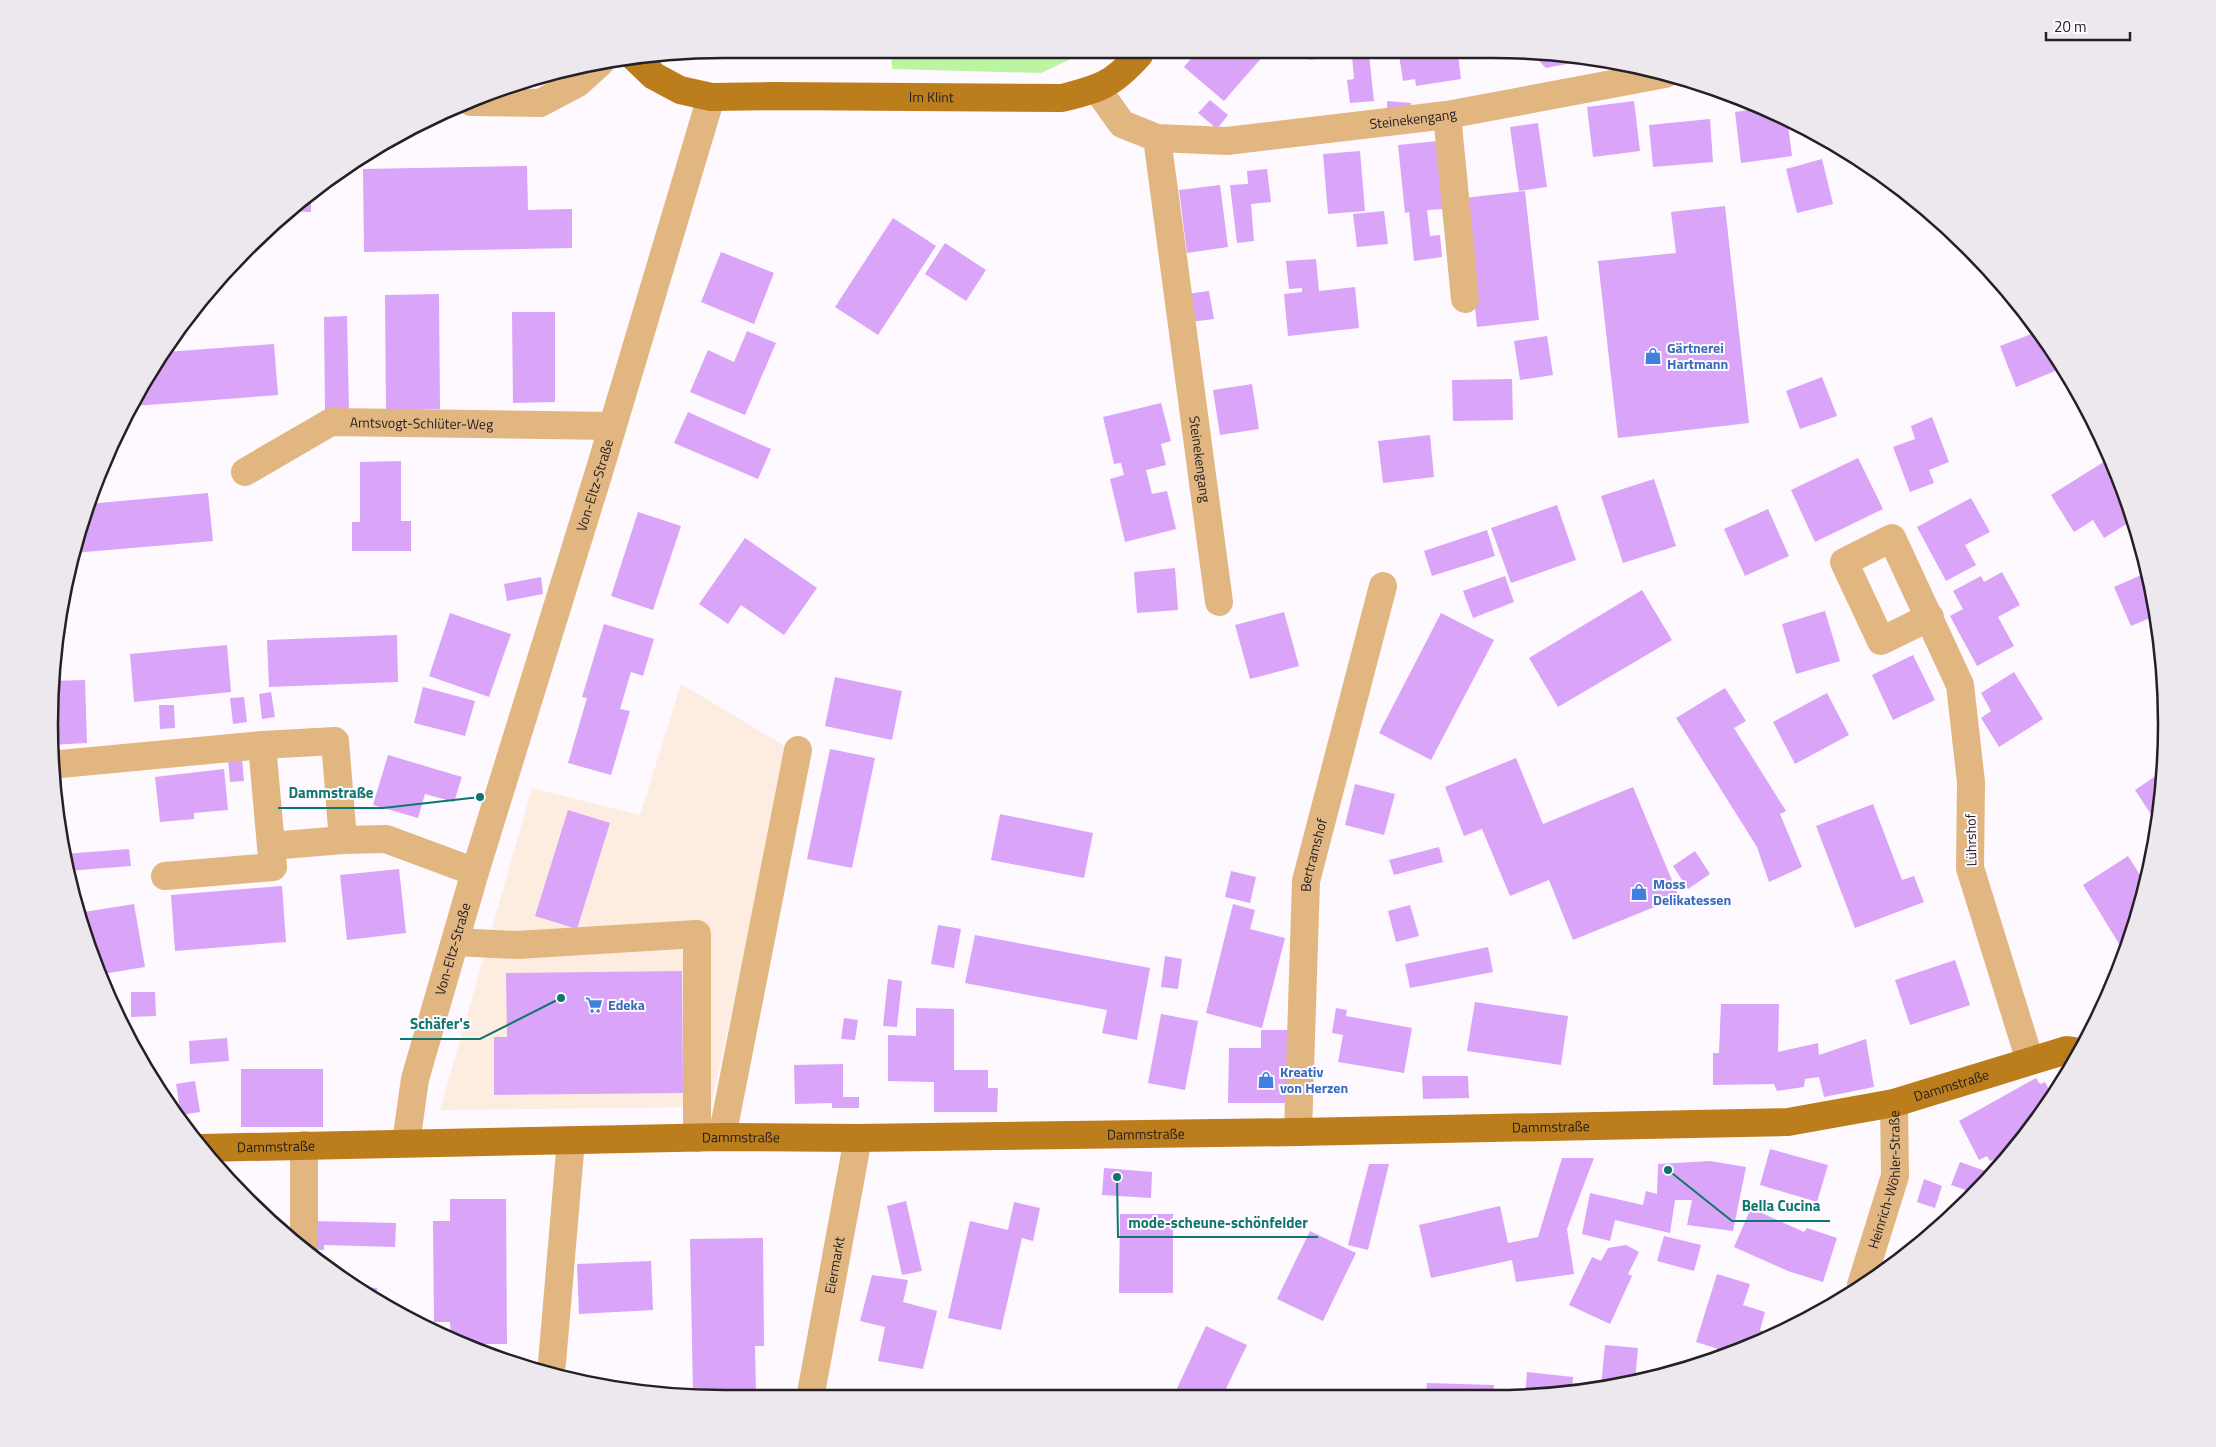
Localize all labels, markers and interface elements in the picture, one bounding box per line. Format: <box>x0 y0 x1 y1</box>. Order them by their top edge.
scale bar <box>2046 10 2130 42</box>
text: 20 m <box>2054 15 2087 38</box>
street label: Im Klint <box>909 86 954 107</box>
street label: Steinekengang <box>1368 102 1458 134</box>
place label: Gärtnerei Hartmann <box>1667 337 1728 374</box>
shop icon: Gärtnerei Hartmann <box>1643 346 1663 366</box>
street label: Amtsvogt-Schlüter-Weg <box>350 411 493 434</box>
street label: Steinekengang <box>1184 414 1217 504</box>
street label: Von-Eltz-Straße <box>570 436 618 534</box>
callout: Dammstraße <box>278 778 383 808</box>
text: Dammstraße <box>288 781 374 804</box>
street label: Lührshof <box>1960 813 1981 866</box>
street label: Bertramshof <box>1295 816 1332 892</box>
place label: Moss Delikatessen <box>1653 873 1731 910</box>
shop icon: Moss Delikatessen <box>1629 882 1649 902</box>
street label: Von-Eltz-Straße <box>429 900 476 998</box>
place label: Edeka <box>608 994 645 1015</box>
supermarket icon: Edeka <box>584 995 604 1015</box>
callout: Schäfer's <box>400 1009 480 1039</box>
text: Schäfer's <box>410 1012 470 1035</box>
place label: Kreativ von Herzen <box>1280 1061 1348 1098</box>
street label: Dammstraße <box>1911 1063 1992 1106</box>
shop icon: Kreativ von Herzen <box>1256 1070 1276 1090</box>
street label: Heinrich-Wöhler-Straße <box>1862 1110 1905 1251</box>
street label: Dammstraße <box>1512 1115 1590 1138</box>
street label: Dammstraße <box>1107 1123 1185 1145</box>
street label: Dammstraße <box>702 1126 780 1147</box>
street label: Dammstraße <box>237 1135 315 1157</box>
callout: Bella Cucina <box>1732 1191 1830 1221</box>
text: Bella Cucina <box>1742 1194 1821 1217</box>
callout: mode-scheune-schönfelder <box>1118 1207 1318 1237</box>
text: mode-scheune-schönfelder <box>1128 1211 1308 1234</box>
street label: Eiermarkt <box>818 1235 850 1295</box>

